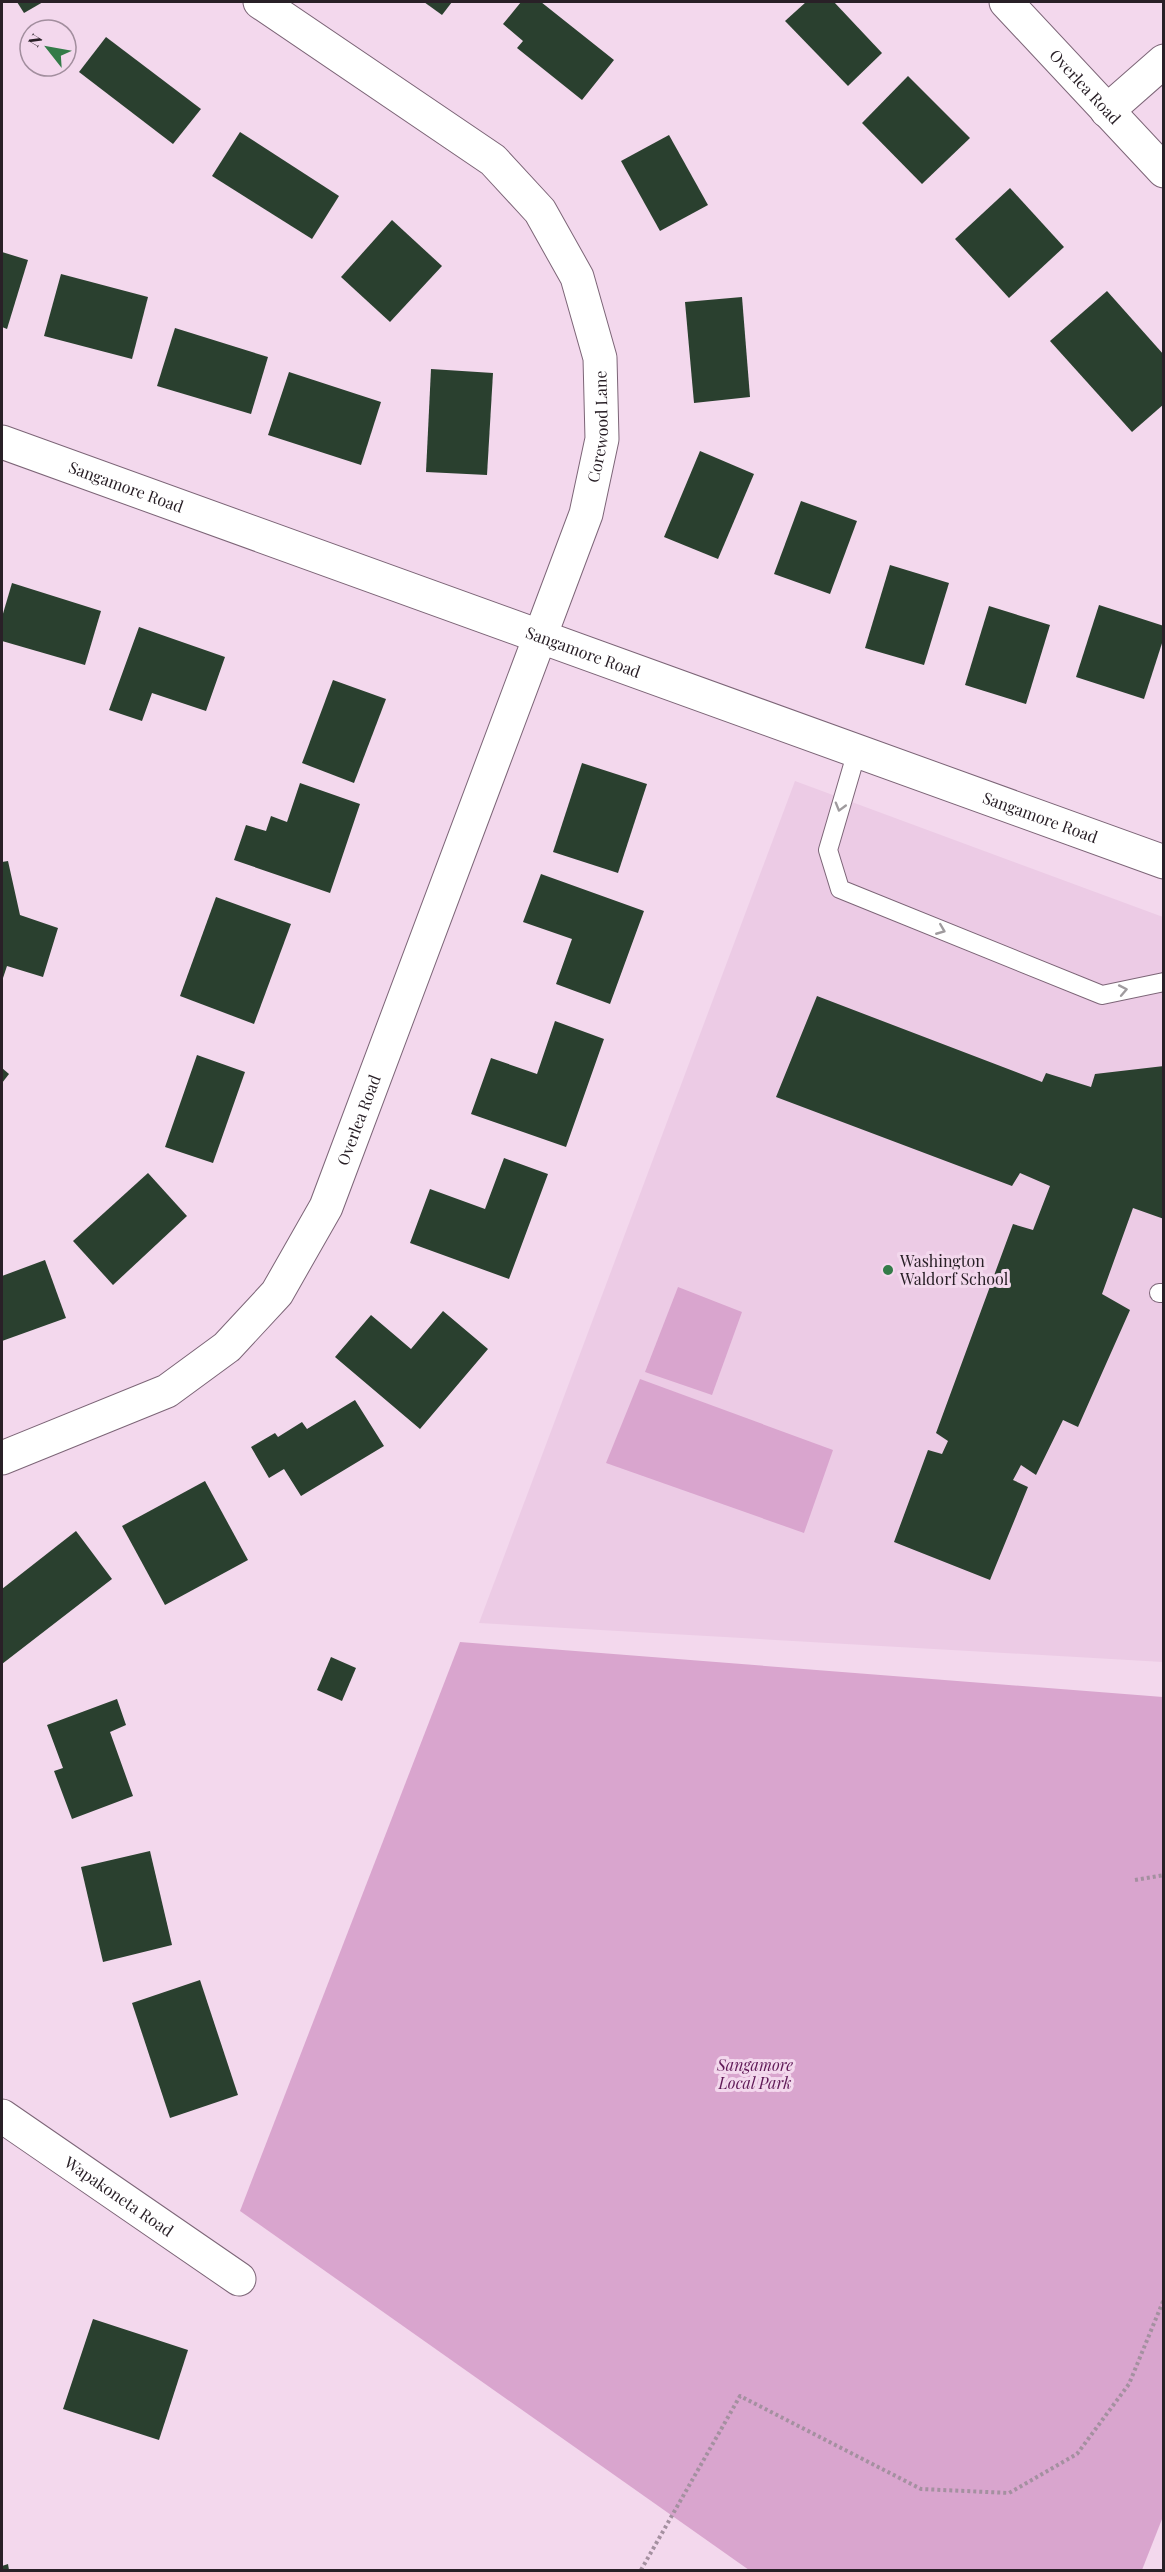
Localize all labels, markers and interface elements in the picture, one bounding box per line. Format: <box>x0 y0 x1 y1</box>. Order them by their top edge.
north arrow <box>18 18 78 78</box>
text: N <box>23 29 47 50</box>
street label: Overlea Road <box>1045 44 1126 128</box>
street label: Corewood Lane <box>582 370 612 484</box>
street label: Sangamore Road <box>66 456 187 517</box>
street label: Sangamore Road <box>523 621 644 682</box>
street label: Sangamore Road <box>980 786 1101 847</box>
one-way arrow <box>835 801 847 812</box>
one-way arrow <box>935 923 946 935</box>
one-way arrow <box>1118 984 1128 997</box>
street label: Overlea Road <box>332 1072 385 1168</box>
place label: Washington Waldorf School <box>899 1250 1009 1289</box>
marker: Washington Waldorf School <box>881 1263 895 1277</box>
park label: Sangamore Local Park <box>716 2054 793 2093</box>
street label: Wapakoneta Road <box>60 2151 178 2241</box>

